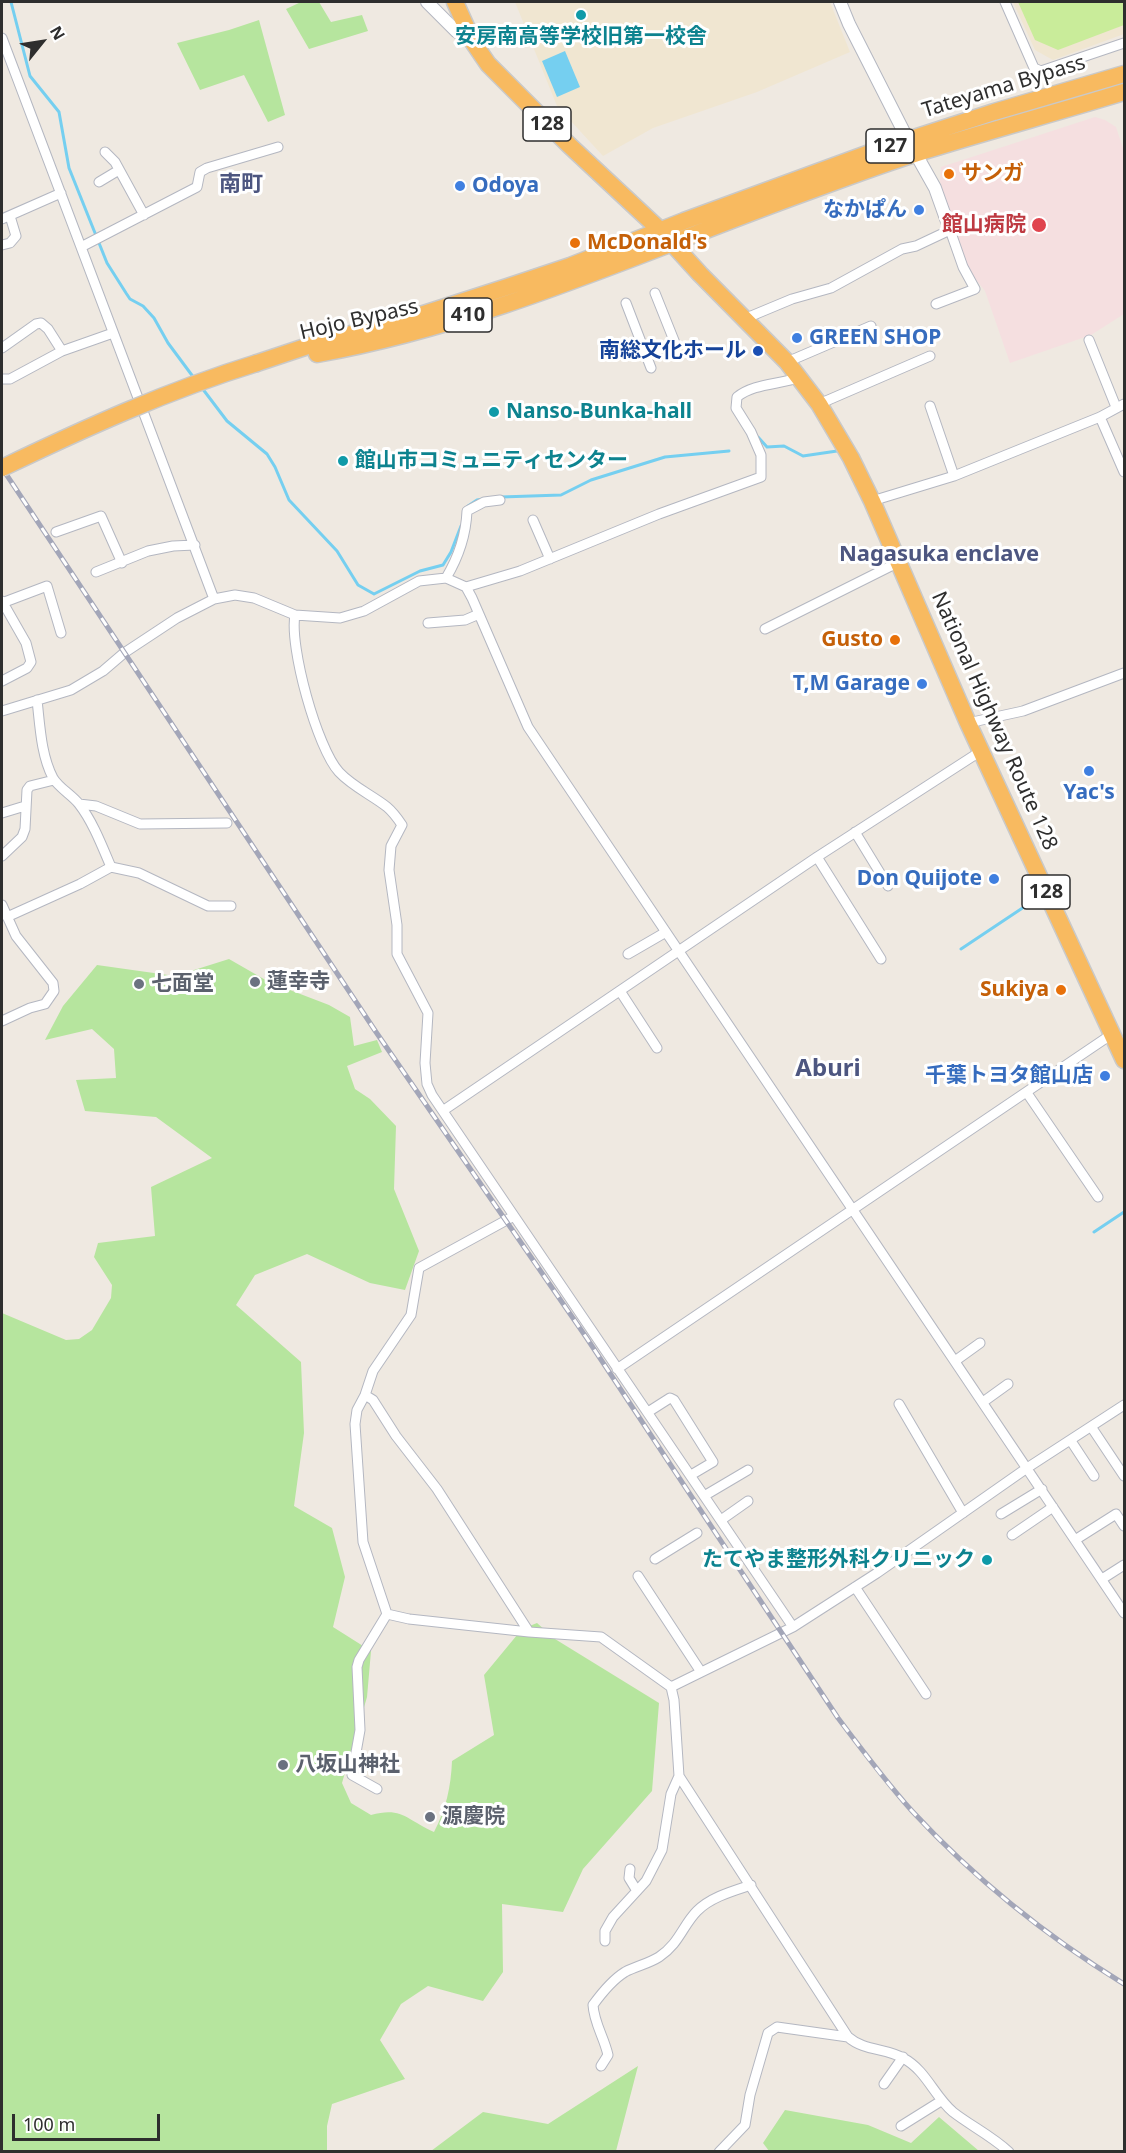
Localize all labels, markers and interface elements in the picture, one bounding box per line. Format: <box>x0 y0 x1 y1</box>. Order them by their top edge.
marker: 安房南高等学校旧第一校舎 <box>574 8 588 22</box>
north arrow <box>12 12 72 72</box>
text: N <box>45 22 70 44</box>
place label: 安房南高等学校旧第一校舎 <box>455 24 707 50</box>
street label: Tateyama Bypass <box>919 50 1089 124</box>
road number: 128 <box>523 107 571 141</box>
road number: 127 <box>866 129 914 163</box>
place label: サンガ <box>961 161 1024 187</box>
marker: サンガ <box>942 167 956 181</box>
district label: 南町 <box>219 172 263 198</box>
place label: Odoya <box>472 173 539 199</box>
marker: Odoya <box>453 179 467 193</box>
place label: なかぱん <box>823 197 907 223</box>
marker: なかぱん <box>912 203 926 217</box>
place label: 館山病院 <box>942 212 1026 238</box>
marker: 館山病院 <box>1030 216 1048 234</box>
place label: McDonald's <box>587 230 707 256</box>
marker: McDonald's <box>568 236 582 250</box>
street label: Hojo Bypass <box>297 294 421 346</box>
road number: 410 <box>444 298 492 332</box>
place label: GREEN SHOP <box>809 325 941 351</box>
marker: GREEN SHOP <box>790 331 804 345</box>
place label: 南総文化ホール <box>599 338 746 364</box>
marker: 南総文化ホール <box>751 344 765 358</box>
place label: Nanso-Bunka-hall <box>506 399 692 425</box>
marker: Nanso-Bunka-hall <box>487 405 501 419</box>
place label: 館山市コミュニティセンター <box>355 448 628 474</box>
marker: 館山市コミュニティセンター <box>336 454 350 468</box>
district label: Nagasuka enclave <box>839 542 1039 568</box>
street label: National Highway Route 128 <box>926 588 1062 854</box>
place label: Gusto <box>821 627 883 653</box>
marker: Gusto <box>888 633 902 647</box>
place label: T,M Garage <box>793 671 910 697</box>
marker: T,M Garage <box>915 677 929 691</box>
marker: Yac's <box>1082 764 1096 778</box>
place label: Yac's <box>1063 780 1115 806</box>
place label: Don Quijote <box>857 866 982 892</box>
marker: Don Quijote <box>987 872 1001 886</box>
road number: 128 <box>1022 875 1070 909</box>
place label: 蓮幸寺 <box>267 969 330 995</box>
place label: 七面堂 <box>151 971 214 997</box>
marker: 蓮幸寺 <box>248 975 262 989</box>
marker: 七面堂 <box>132 977 146 991</box>
place label: Sukiya <box>980 977 1049 1003</box>
marker: Sukiya <box>1054 983 1068 997</box>
district label: Aburi <box>795 1055 861 1083</box>
place label: 千葉トヨタ館山店 <box>925 1063 1093 1089</box>
marker: 千葉トヨタ館山店 <box>1098 1069 1112 1083</box>
place label: たてやま整形外科クリニック <box>702 1547 975 1573</box>
marker: たてやま整形外科クリニック <box>980 1553 994 1567</box>
place label: 八坂山神社 <box>295 1752 400 1778</box>
marker: 八坂山神社 <box>276 1758 290 1772</box>
place label: 源慶院 <box>442 1804 505 1830</box>
marker: 源慶院 <box>423 1810 437 1824</box>
scale bar <box>15 2102 164 2140</box>
text: 100 m <box>23 2112 75 2136</box>

